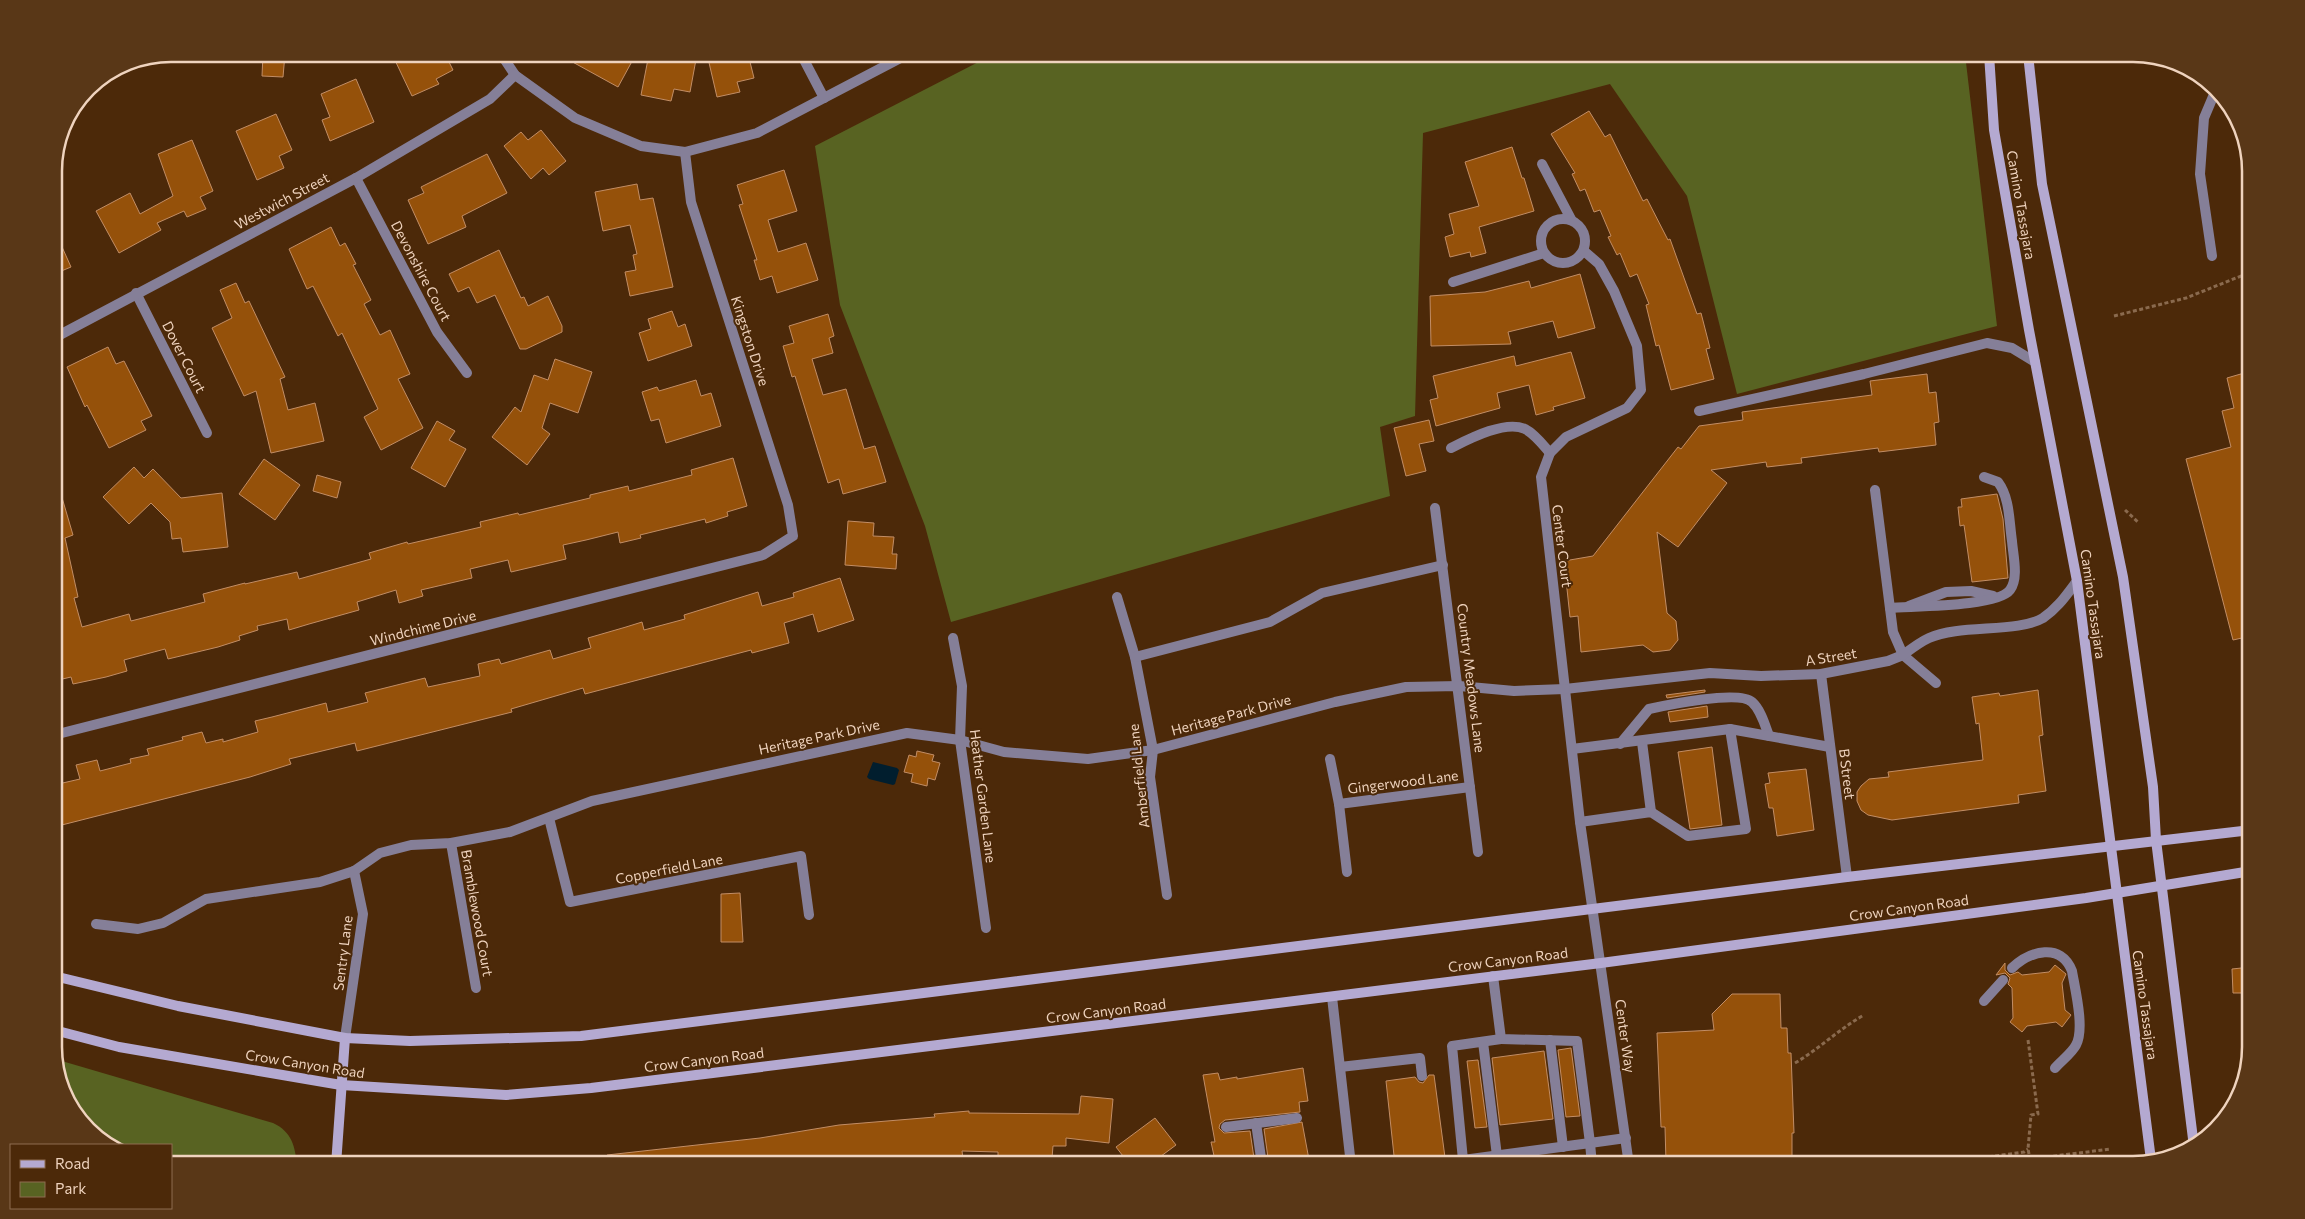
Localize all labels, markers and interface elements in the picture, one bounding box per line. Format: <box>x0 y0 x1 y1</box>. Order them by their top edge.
street label: Camino Tassajara <box>2004 149 2039 261</box>
street label: Westwich Street <box>232 168 332 233</box>
street label: Devonshire Court <box>388 218 455 324</box>
street label: Kingston Drive <box>728 294 773 388</box>
street label: Dover Court <box>159 318 210 396</box>
street label: Center Court <box>1549 504 1576 589</box>
street label: Camino Tassajara <box>2077 548 2110 660</box>
street label: Country Meadows Lane <box>1454 602 1489 754</box>
street label: Windchime Drive <box>368 606 478 649</box>
street label: A Street <box>1804 644 1858 669</box>
street label: Heritage Park Drive <box>1169 690 1293 739</box>
street label: Heritage Park Drive <box>757 715 881 758</box>
street label: Amberfield Lane <box>1125 723 1152 829</box>
street label: Heather Garden Lane <box>967 728 1000 864</box>
street label: B Street <box>1836 747 1859 801</box>
street label: Gingerwood Lane <box>1347 766 1459 797</box>
street label: Bramblewood Court <box>458 848 497 978</box>
street label: Copperfield Lane <box>614 850 724 887</box>
street label: Crow Canyon Road <box>1848 891 1970 924</box>
street label: Sentry Lane <box>329 914 356 992</box>
street label: Crow Canyon Road <box>1447 944 1569 975</box>
street label: Camino Tassajara <box>2129 949 2162 1061</box>
street label: Crow Canyon Road <box>1045 995 1167 1026</box>
street label: Center Way <box>1612 998 1639 1074</box>
street label: Crow Canyon Road <box>643 1044 765 1075</box>
street label: Crow Canyon Road <box>244 1046 366 1081</box>
legend <box>10 1144 172 1209</box>
text: Road <box>55 1154 90 1172</box>
text: Park <box>55 1179 86 1197</box>

